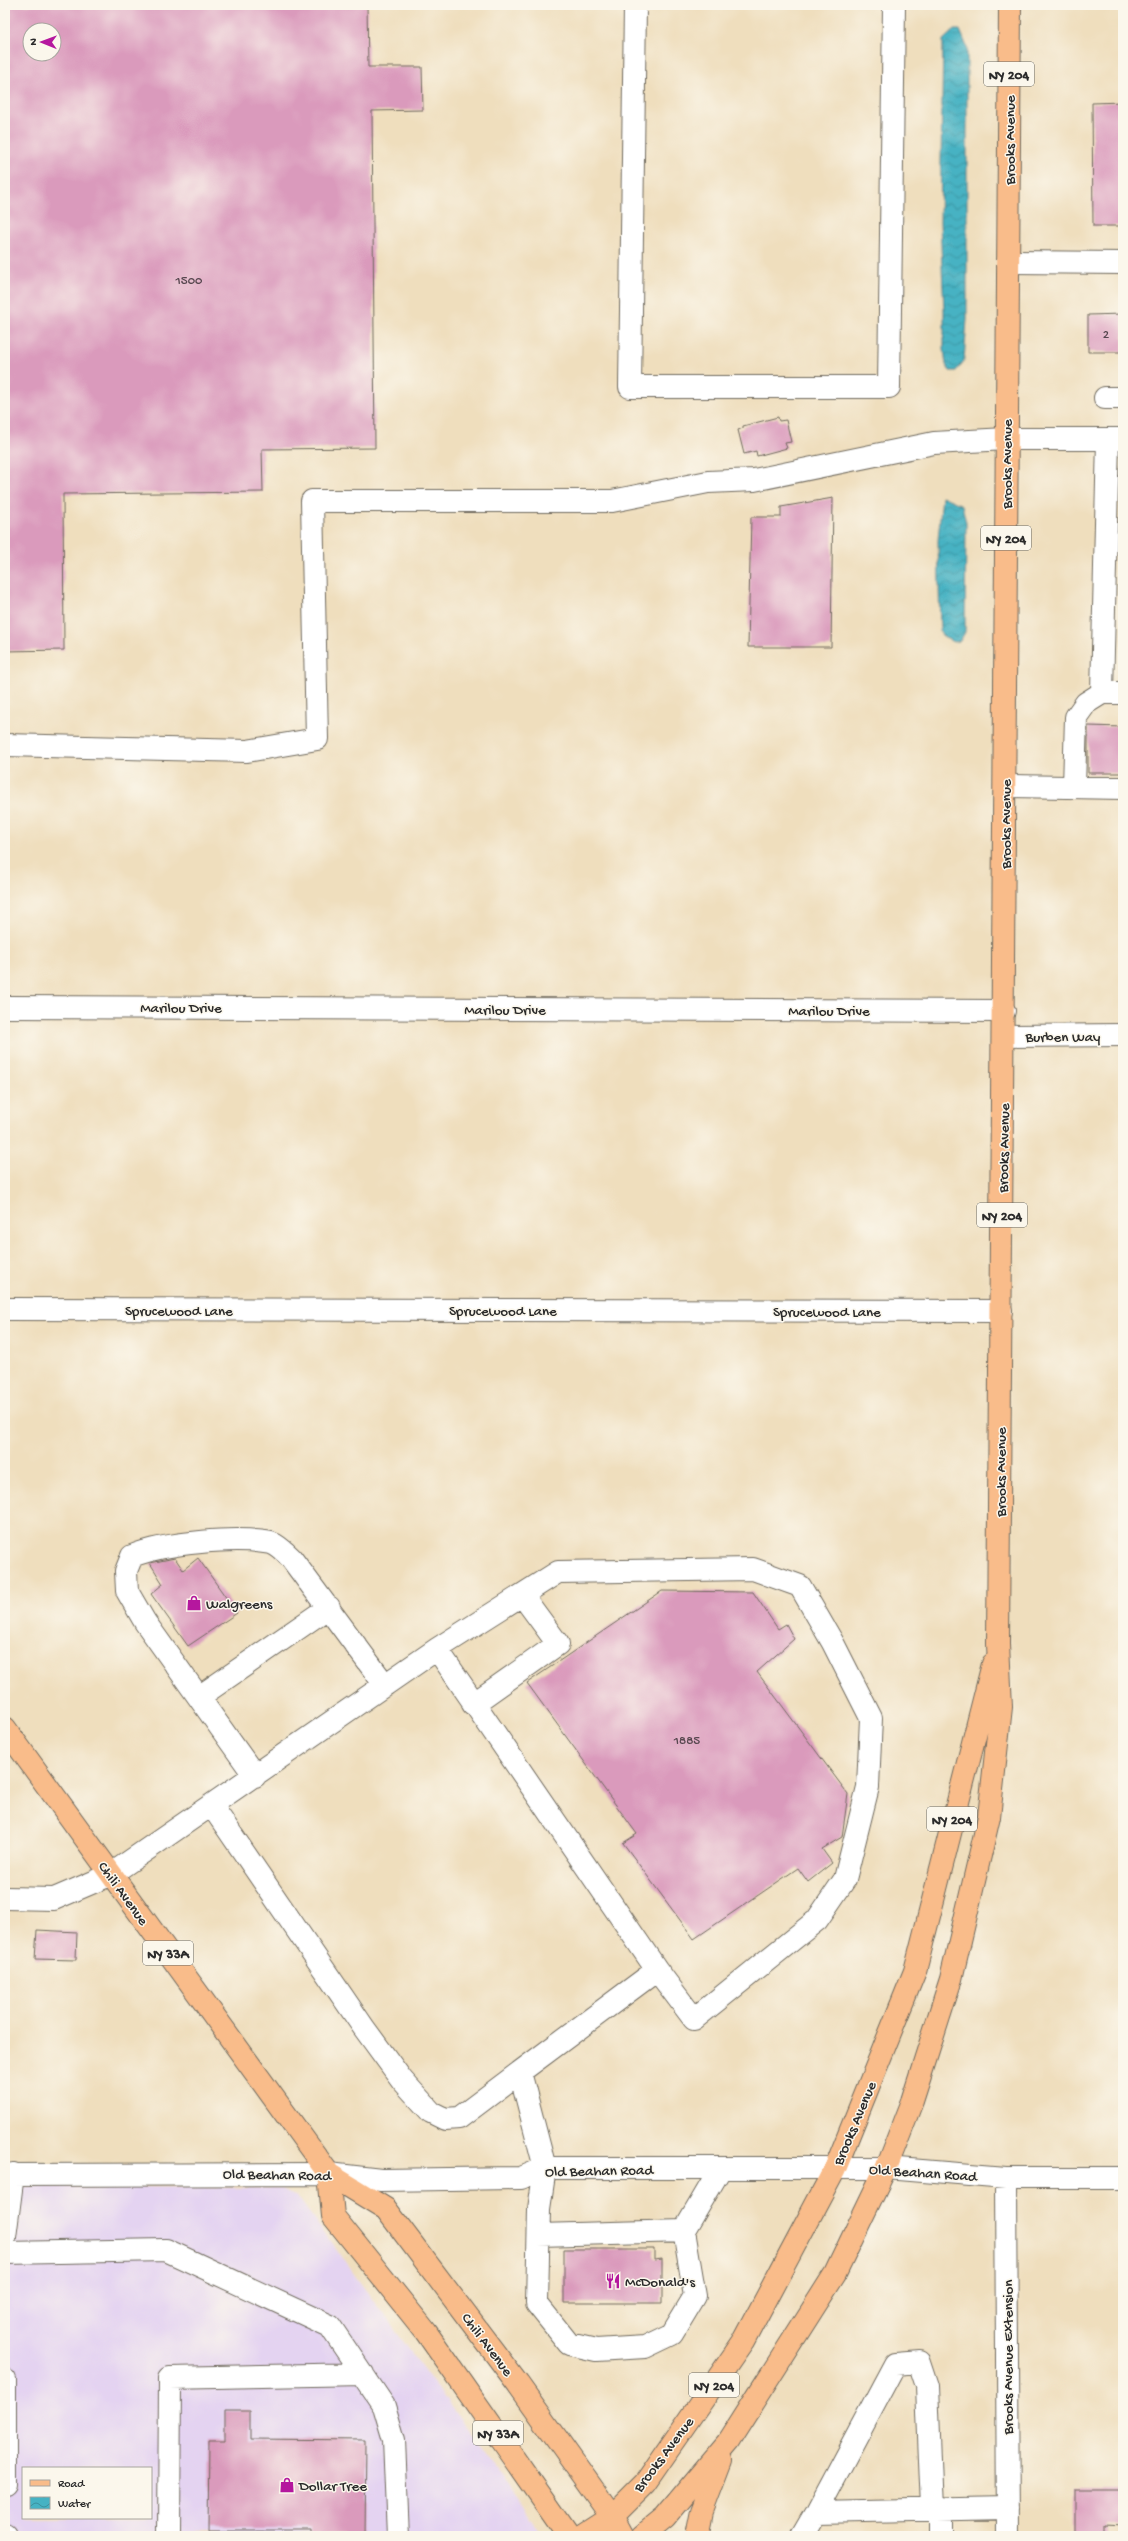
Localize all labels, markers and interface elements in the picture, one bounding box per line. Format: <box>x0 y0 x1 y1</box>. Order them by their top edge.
north arrow <box>22 22 62 62</box>
text: N <box>28 38 40 46</box>
road number: NY 204 <box>984 62 1034 86</box>
street label: Brooks Avenue <box>1002 95 1020 186</box>
house number: 1500 <box>175 274 203 289</box>
house number: 2 <box>1103 328 1110 343</box>
street label: Brooks Avenue <box>999 419 1017 510</box>
road number: NY 204 <box>981 526 1031 550</box>
street label: Brooks Avenue <box>998 779 1016 870</box>
street label: Marilou Drive <box>140 1000 222 1018</box>
street label: Marilou Drive <box>464 1002 546 1020</box>
street label: Marilou Drive <box>788 1003 870 1021</box>
street label: Burben Way <box>1025 1029 1101 1047</box>
street label: Brooks Avenue <box>995 1103 1015 1194</box>
road number: NY 204 <box>977 1203 1027 1227</box>
street label: Sprucewood Lane <box>125 1303 233 1321</box>
street label: Sprucewood Lane <box>449 1303 557 1321</box>
street label: Sprucewood Lane <box>773 1304 881 1322</box>
street label: Brooks Avenue <box>993 1427 1011 1518</box>
shop icon: Walgreens <box>185 1594 203 1612</box>
place label: Walgreens <box>206 1596 273 1614</box>
house number: 1885 <box>673 1734 700 1749</box>
road number: NY 204 <box>927 1807 977 1831</box>
street label: Chili Avenue <box>93 1859 152 1930</box>
road number: NY 33A <box>143 1941 193 1965</box>
street label: Brooks Avenue <box>830 2079 882 2169</box>
street label: Old Beahan Road <box>868 2161 979 2187</box>
street label: Old Beahan Road <box>545 2162 655 2182</box>
street label: Old Beahan Road <box>223 2166 332 2186</box>
restaurant icon: McDonald's <box>604 2272 622 2290</box>
place label: McDonald's <box>625 2274 695 2292</box>
street label: Brooks Avenue Extension <box>1000 2280 1018 2435</box>
street label: Chili Avenue <box>457 2310 516 2381</box>
road number: NY 204 <box>689 2373 739 2397</box>
street label: Brooks Avenue <box>630 2414 699 2497</box>
road number: NY 33A <box>473 2421 523 2445</box>
legend <box>22 2467 152 2519</box>
shop icon: Dollar Tree <box>278 2476 296 2494</box>
text: Road <box>58 2478 85 2492</box>
place label: Dollar Tree <box>298 2478 367 2496</box>
text: Water <box>58 2498 92 2512</box>

